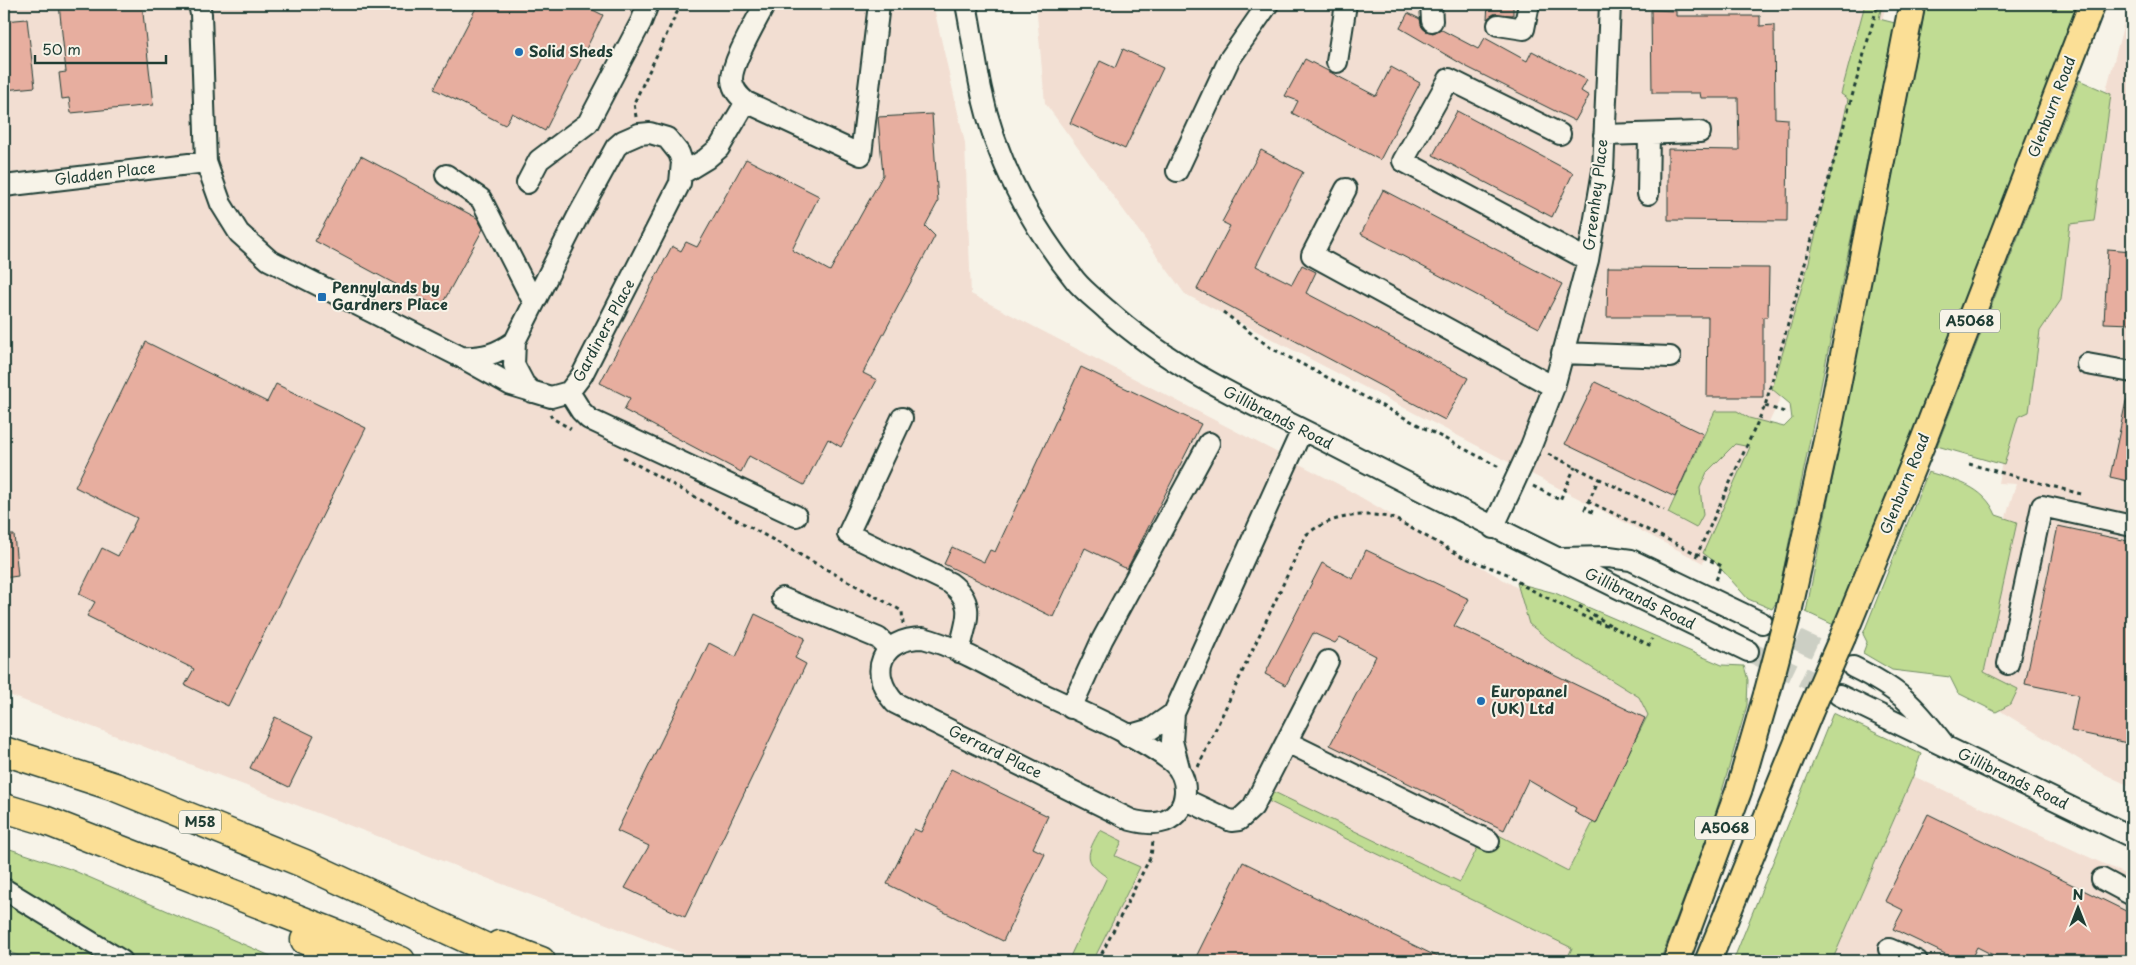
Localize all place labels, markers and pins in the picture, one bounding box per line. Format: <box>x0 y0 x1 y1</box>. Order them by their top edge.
place label: Solid Sheds <box>529 39 613 62</box>
marker: Solid Sheds <box>513 46 525 58</box>
place label: Pennylands by Gardners Place <box>332 275 448 315</box>
marker: Pennylands by Gardners Place <box>316 291 328 303</box>
place label: Europanel (UK) Ltd <box>1491 679 1567 719</box>
marker: Europanel (UK) Ltd <box>1475 695 1487 707</box>

